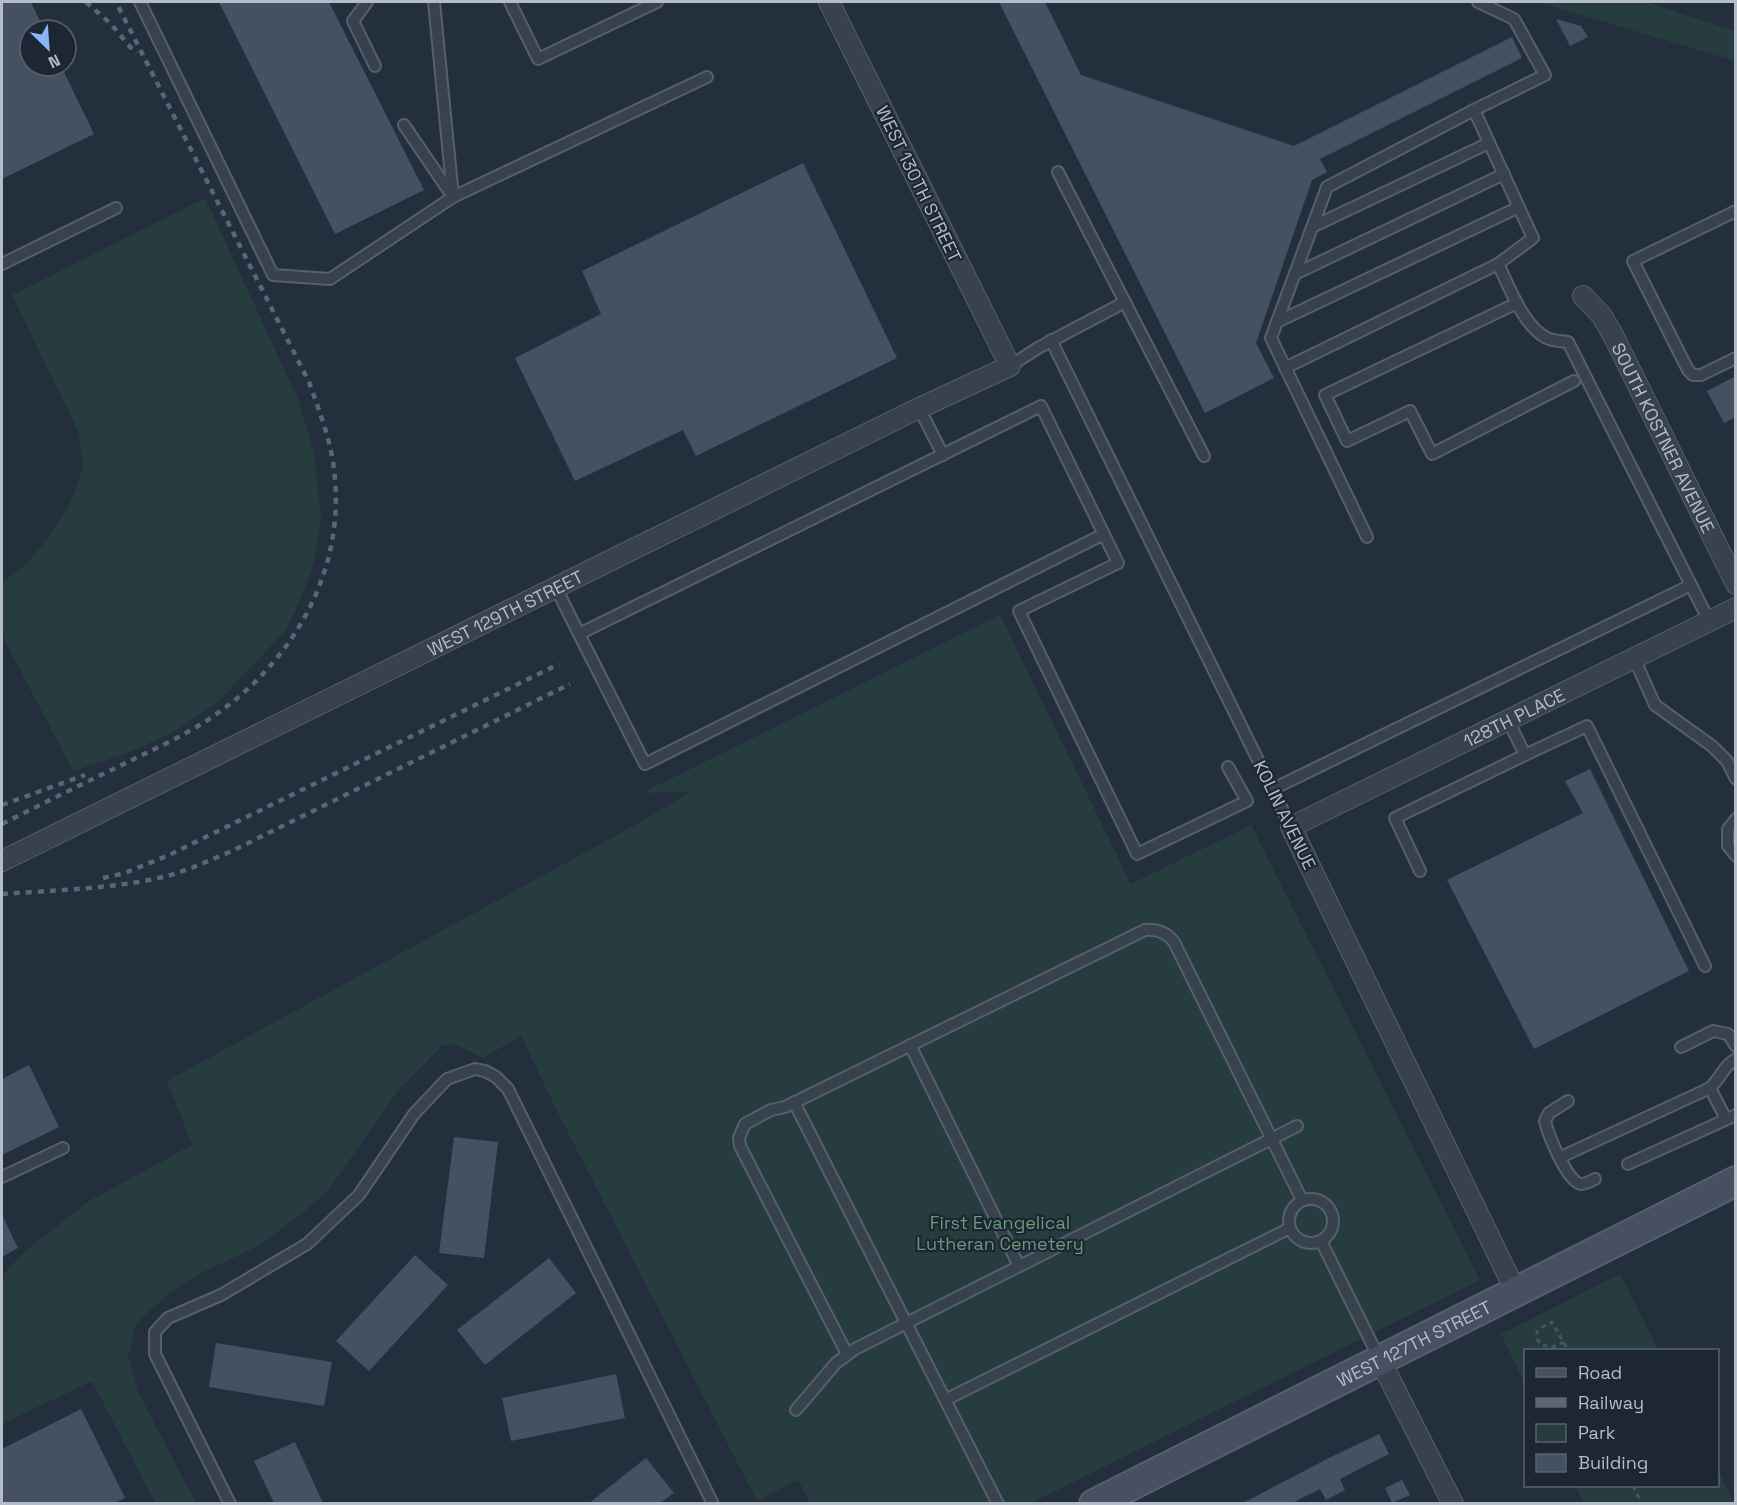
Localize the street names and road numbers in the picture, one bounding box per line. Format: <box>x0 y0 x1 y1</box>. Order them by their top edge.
street label: WEST 130TH STREET <box>871 102 967 266</box>
street label: SOUTH KOSTNER AVENUE <box>1607 339 1720 537</box>
street label: WEST 129TH STREET <box>423 564 587 661</box>
street label: 128TH PLACE <box>1459 683 1568 752</box>
street label: KOLIN AVENUE <box>1249 757 1321 873</box>
street label: WEST 127TH STREET <box>1333 1294 1495 1392</box>

